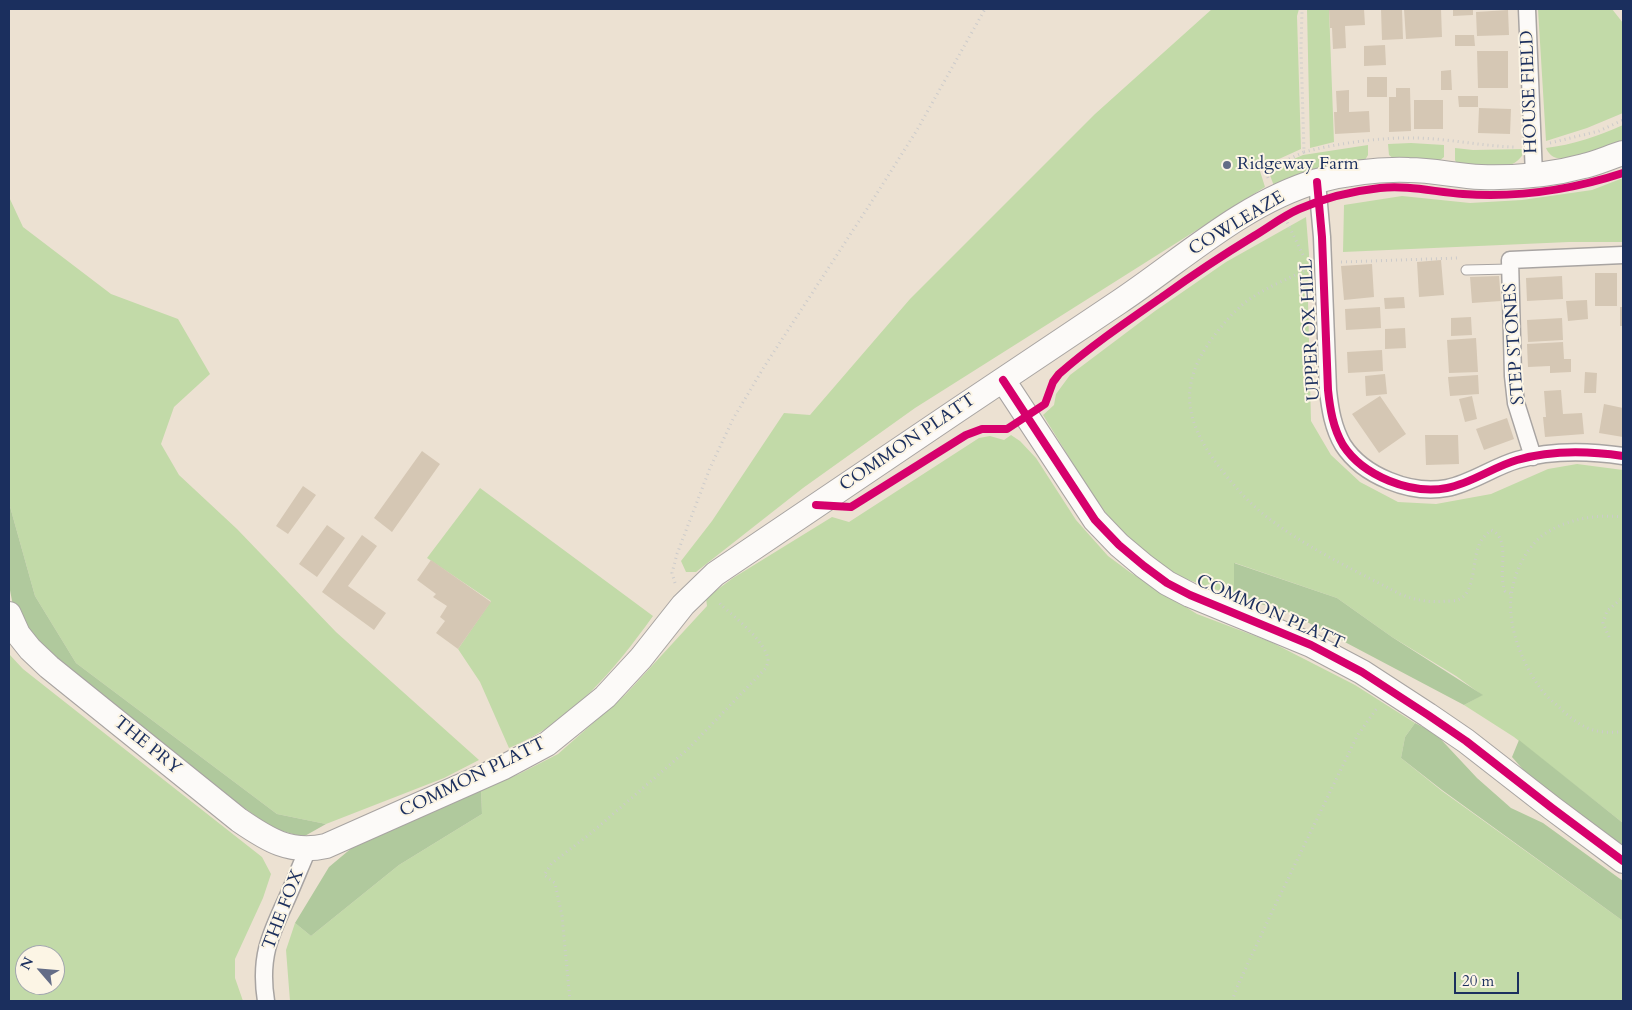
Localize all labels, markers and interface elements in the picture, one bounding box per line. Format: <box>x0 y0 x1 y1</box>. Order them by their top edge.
street label: HOUSE FIELD <box>1517 30 1543 154</box>
place label: Ridgeway Farm <box>1237 154 1359 176</box>
marker: Ridgeway Farm <box>1221 159 1233 171</box>
street label: COWLEAZE <box>1185 187 1289 261</box>
street label: UPPER OX HILL <box>1297 259 1325 401</box>
street label: STEP STONES <box>1500 282 1530 406</box>
street label: COMMON PLATT <box>836 389 980 497</box>
street label: COMMON PLATT <box>1193 571 1347 655</box>
street label: THE PRY <box>109 712 185 780</box>
street label: COMMON PLATT <box>396 733 550 823</box>
street label: THE FOX <box>259 867 309 953</box>
north arrow <box>15 945 65 995</box>
text: N <box>16 954 38 973</box>
scale bar <box>1457 962 1522 994</box>
text: 20 m <box>1462 971 1494 991</box>

